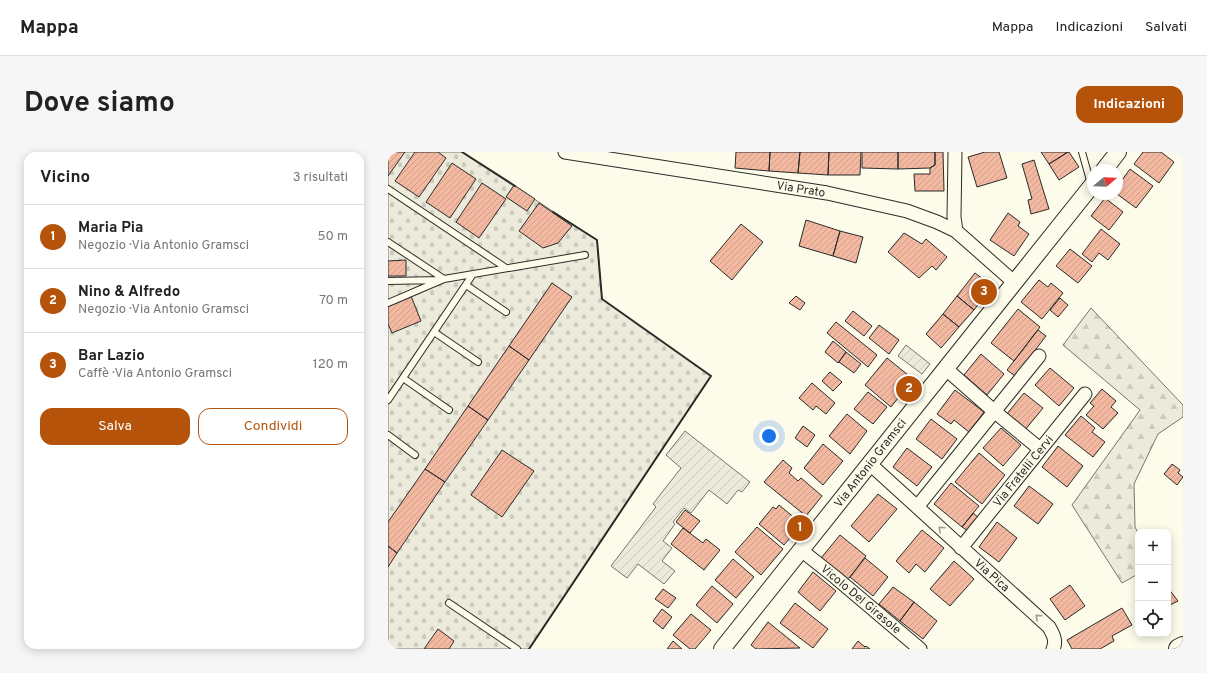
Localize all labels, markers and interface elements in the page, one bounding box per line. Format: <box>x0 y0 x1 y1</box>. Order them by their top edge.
text: Mappa <box>20 16 79 40</box>
text: Mappa <box>992 19 1033 36</box>
text: Indicazioni <box>1055 19 1123 36</box>
text: Salvati <box>1145 19 1187 36</box>
text: Dove siamo <box>24 86 175 122</box>
button: Indicazioni <box>1076 86 1183 123</box>
north arrow <box>1087 164 1123 200</box>
text: Vicino <box>40 167 90 189</box>
text: 3 risultati <box>293 170 348 186</box>
street label: Via Prato <box>775 178 827 202</box>
text: Maria Pia <box>78 219 143 238</box>
text: 1 <box>50 229 56 245</box>
text: 50 m <box>318 229 348 245</box>
text: Negozio · Via Antonio Gramsci <box>78 238 249 254</box>
pin: 3 <box>971 277 997 307</box>
text: Nino & Alfredo <box>78 283 180 302</box>
text: 2 <box>49 293 57 309</box>
text: 70 m <box>319 293 348 309</box>
text: Negozio · Via Antonio Gramsci <box>78 302 249 318</box>
text: Bar Lazio <box>78 347 145 366</box>
text: 3 <box>49 357 57 373</box>
text: 120 m <box>313 357 348 373</box>
text: Caffè · Via Antonio Gramsci <box>78 366 232 382</box>
pin: 2 <box>896 374 922 404</box>
button: Salva <box>40 408 190 445</box>
button: Condividi <box>198 408 348 445</box>
street label: Via Antonio Gramsci <box>831 416 910 511</box>
your location <box>759 426 779 446</box>
street label: Via Fratelli Cervi <box>990 432 1058 511</box>
pin: 1 <box>787 513 813 543</box>
one-way arrow <box>939 527 946 534</box>
map controls <box>1135 529 1171 637</box>
button: + <box>1135 529 1171 565</box>
street label: Via Pica <box>970 555 1013 596</box>
street label: Vicolo Del Girasole <box>817 561 904 638</box>
button: − <box>1135 565 1171 601</box>
button: locate <box>1135 601 1171 637</box>
one-way arrow <box>1035 615 1042 622</box>

